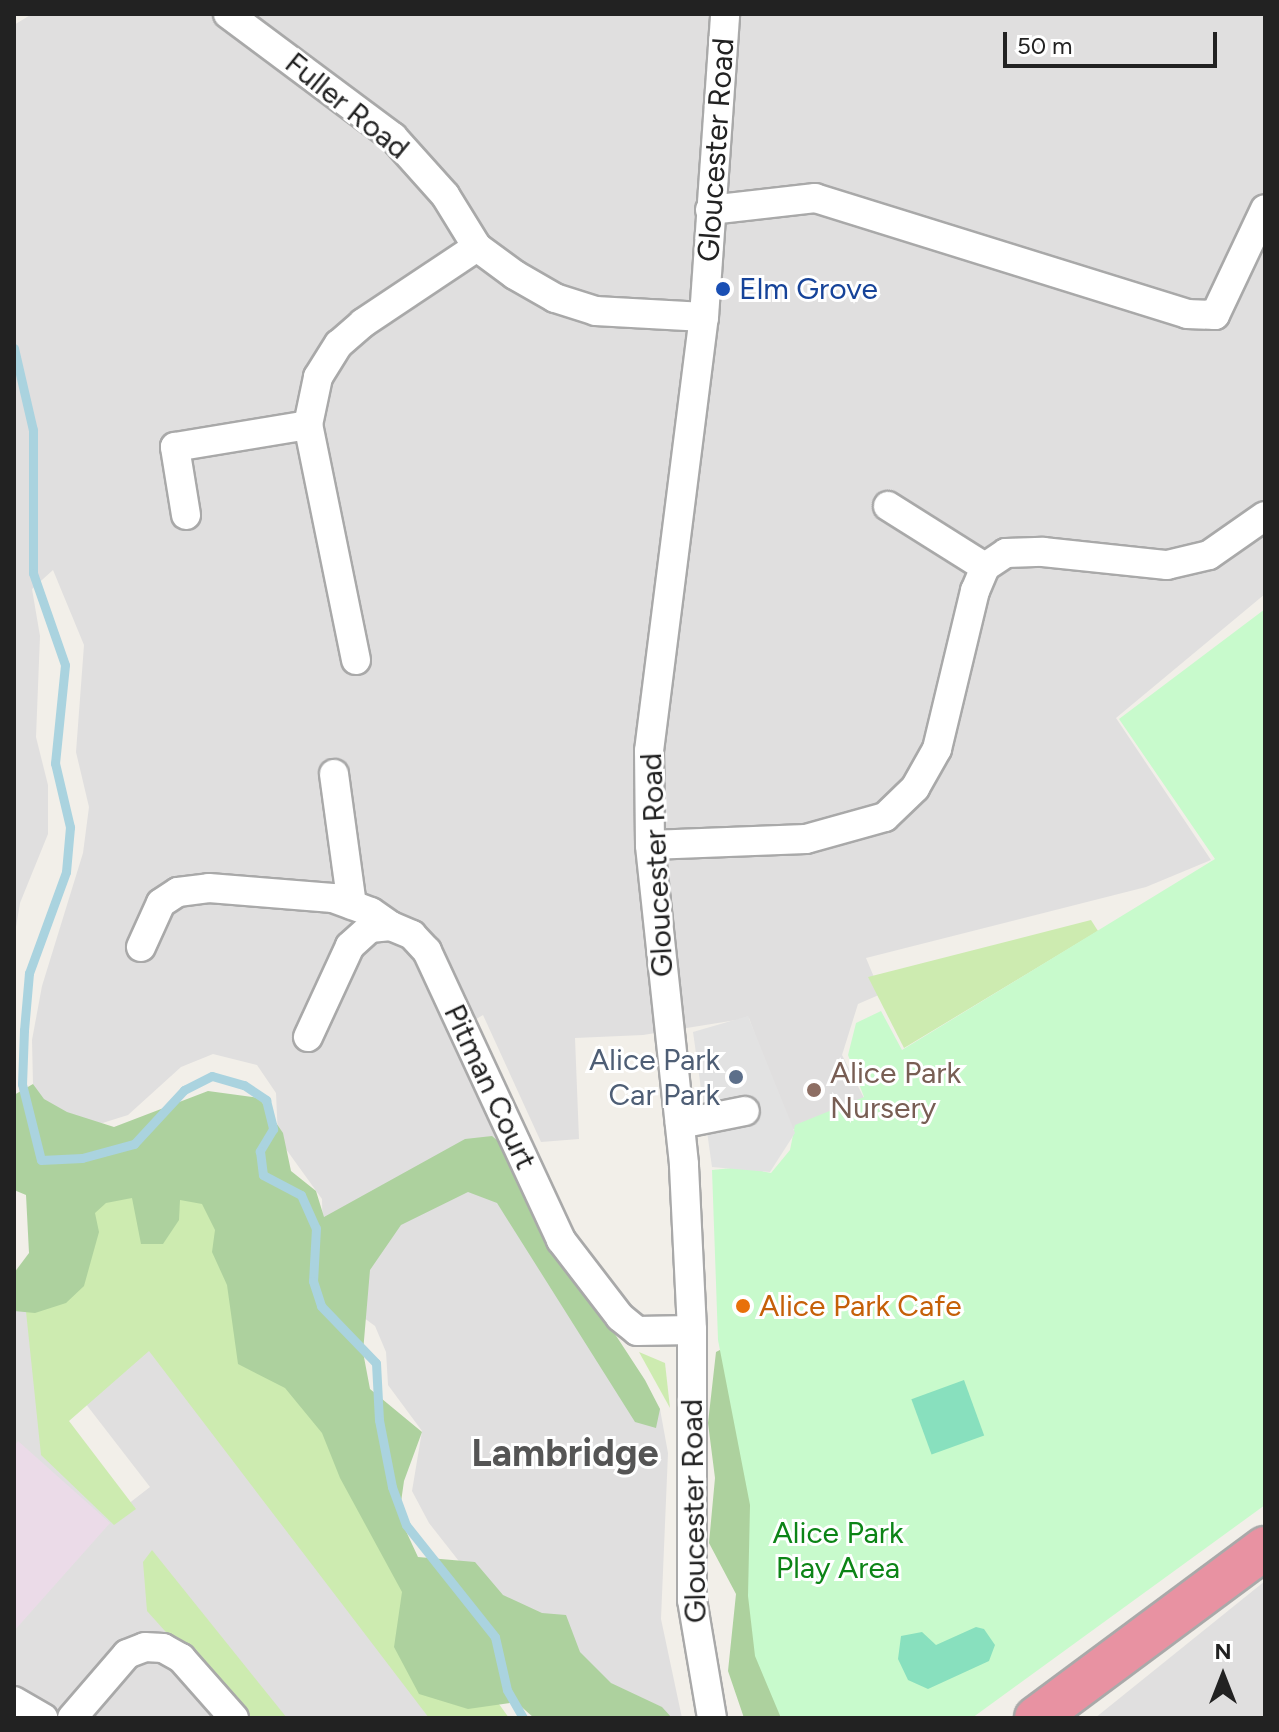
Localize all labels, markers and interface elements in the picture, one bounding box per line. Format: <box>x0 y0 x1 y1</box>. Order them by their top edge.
scale bar <box>1007 16 1221 66</box>
text: 50 m <box>1017 31 1073 60</box>
street label: Gloucester Road <box>690 37 742 263</box>
street label: Fuller Road <box>278 45 416 167</box>
place label: Elm Grove <box>739 271 878 307</box>
marker: Elm Grove <box>714 280 732 298</box>
street label: Gloucester Road <box>633 752 681 978</box>
street label: Pitman Court <box>436 999 544 1175</box>
place label: Alice Park Car Park <box>589 1042 720 1112</box>
place label: Alice Park Nursery <box>830 1055 961 1126</box>
marker: Alice Park Car Park <box>727 1068 745 1086</box>
marker: Alice Park Nursery <box>805 1081 823 1099</box>
place label: Alice Park Cafe <box>759 1288 962 1324</box>
marker: Alice Park Cafe <box>734 1297 752 1315</box>
street label: Gloucester Road <box>674 1399 714 1623</box>
district label: Lambridge <box>471 1431 659 1477</box>
park label: Alice Park Play Area <box>773 1515 903 1586</box>
north arrow <box>1183 1636 1263 1716</box>
text: N <box>1214 1638 1232 1665</box>

